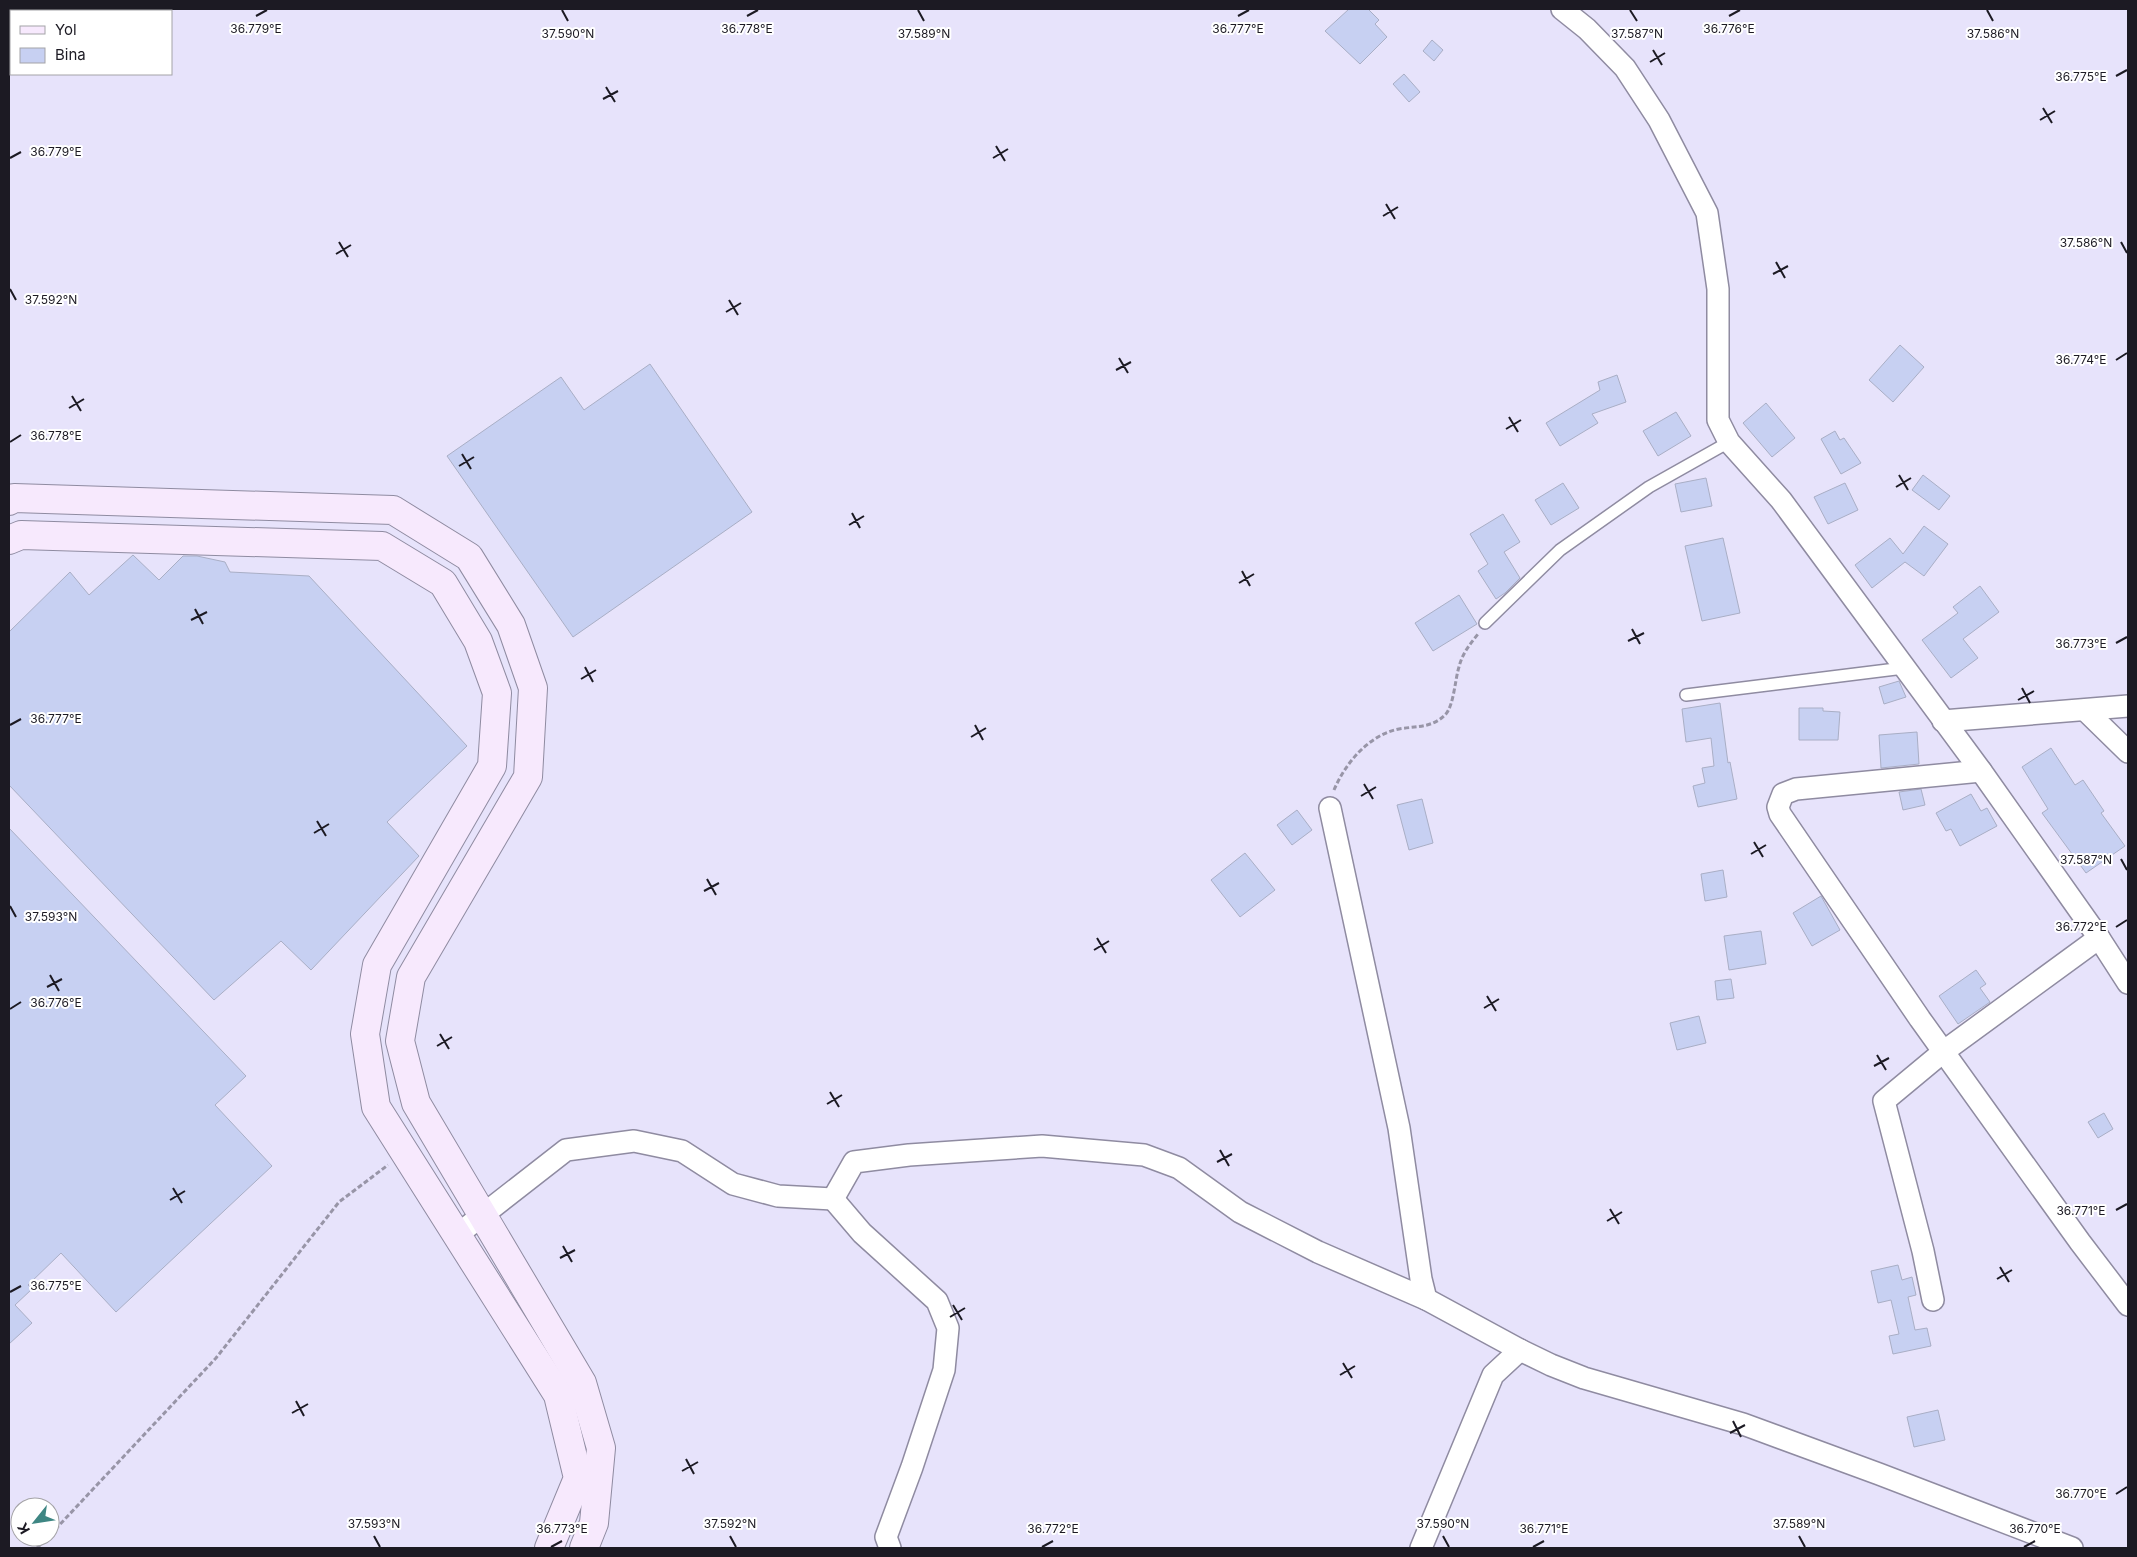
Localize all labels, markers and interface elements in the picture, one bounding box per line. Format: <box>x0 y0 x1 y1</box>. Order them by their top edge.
legend <box>10 10 172 75</box>
text: Yol <box>55 20 77 39</box>
text: 36.779°E <box>230 21 282 36</box>
text: 36.778°E <box>721 21 773 36</box>
text: 36.777°E <box>1212 21 1264 36</box>
text: 36.776°E <box>1703 21 1755 36</box>
text: 37.590°N <box>542 26 594 41</box>
text: 37.589°N <box>898 26 950 41</box>
text: 37.587°N <box>1611 26 1663 41</box>
text: 37.586°N <box>1967 26 2019 41</box>
text: Bina <box>55 45 86 64</box>
text: 36.775°E <box>2055 69 2107 84</box>
text: 36.779°E <box>30 144 82 159</box>
text: 37.586°N <box>2060 235 2112 250</box>
text: 37.592°N <box>25 292 77 307</box>
text: 36.774°E <box>2055 352 2107 367</box>
text: 36.778°E <box>30 428 82 443</box>
text: 36.773°E <box>2055 636 2107 651</box>
text: 36.777°E <box>30 711 82 726</box>
text: 37.587°N <box>2060 852 2112 867</box>
text: 37.593°N <box>25 909 77 924</box>
text: 36.772°E <box>2055 919 2107 934</box>
text: 36.776°E <box>30 995 82 1010</box>
text: 36.771°E <box>2056 1203 2106 1218</box>
text: 36.775°E <box>30 1278 82 1293</box>
text: 36.770°E <box>2055 1486 2107 1501</box>
north arrow <box>10 1497 60 1547</box>
text: 37.593°N <box>348 1516 400 1531</box>
text: 37.592°N <box>704 1516 756 1531</box>
text: 37.590°N <box>1417 1516 1469 1531</box>
text: 37.589°N <box>1773 1516 1825 1531</box>
text: K <box>13 1520 33 1537</box>
text: 36.773°E <box>536 1521 588 1536</box>
text: 36.772°E <box>1027 1521 1079 1536</box>
text: 36.771°E <box>1519 1521 1569 1536</box>
text: 36.770°E <box>2009 1521 2061 1536</box>

